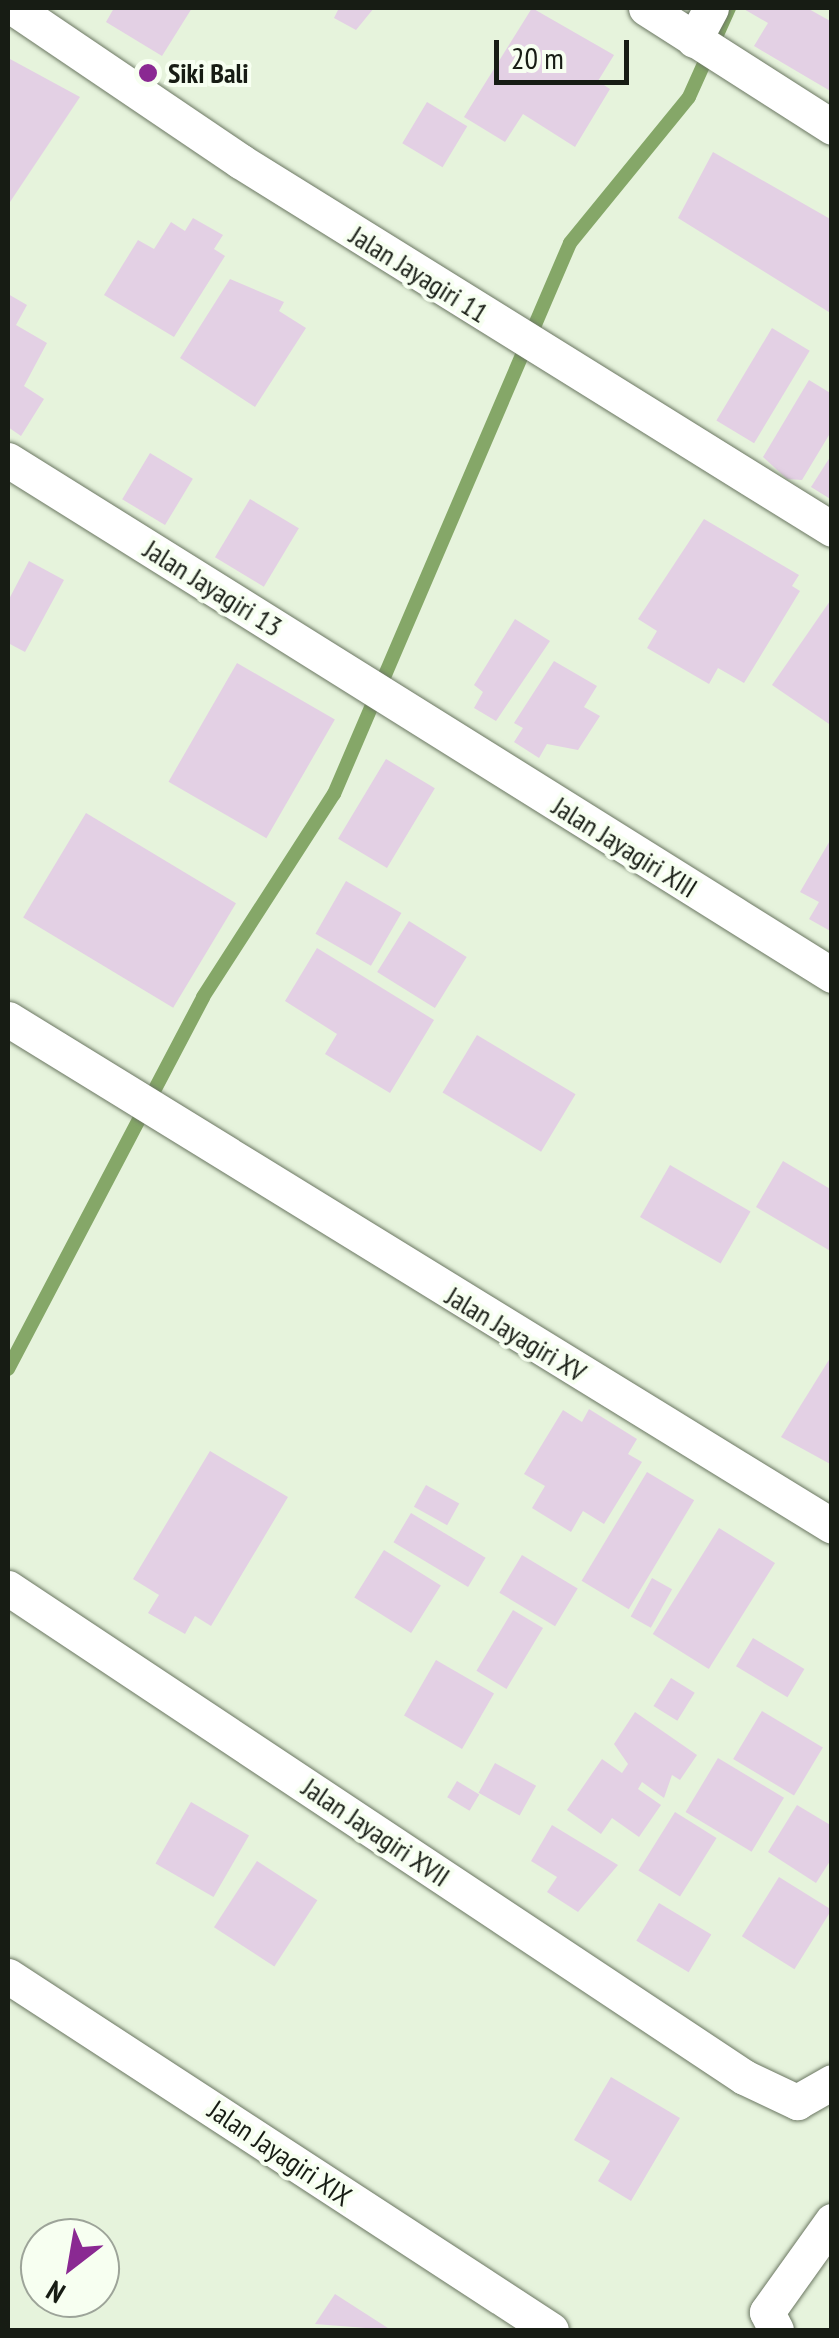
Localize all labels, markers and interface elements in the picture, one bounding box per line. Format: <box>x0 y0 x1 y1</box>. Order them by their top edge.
scale bar <box>499 20 634 82</box>
text: 20 m <box>511 38 564 77</box>
place label: Siki Bali <box>168 56 249 90</box>
marker: Siki Bali <box>137 62 159 84</box>
street label: Jalan Jayagiri 11 <box>344 218 494 330</box>
street label: Jalan Jayagiri 13 <box>138 532 288 644</box>
street label: Jalan Jayagiri XIII <box>546 789 704 905</box>
street label: Jalan Jayagiri XV <box>440 1279 592 1389</box>
street label: Jalan Jayagiri XVII <box>296 1770 456 1894</box>
street label: Jalan Jayagiri XIX <box>202 2093 358 2213</box>
north arrow <box>20 2218 120 2318</box>
text: N <box>39 2273 71 2312</box>

